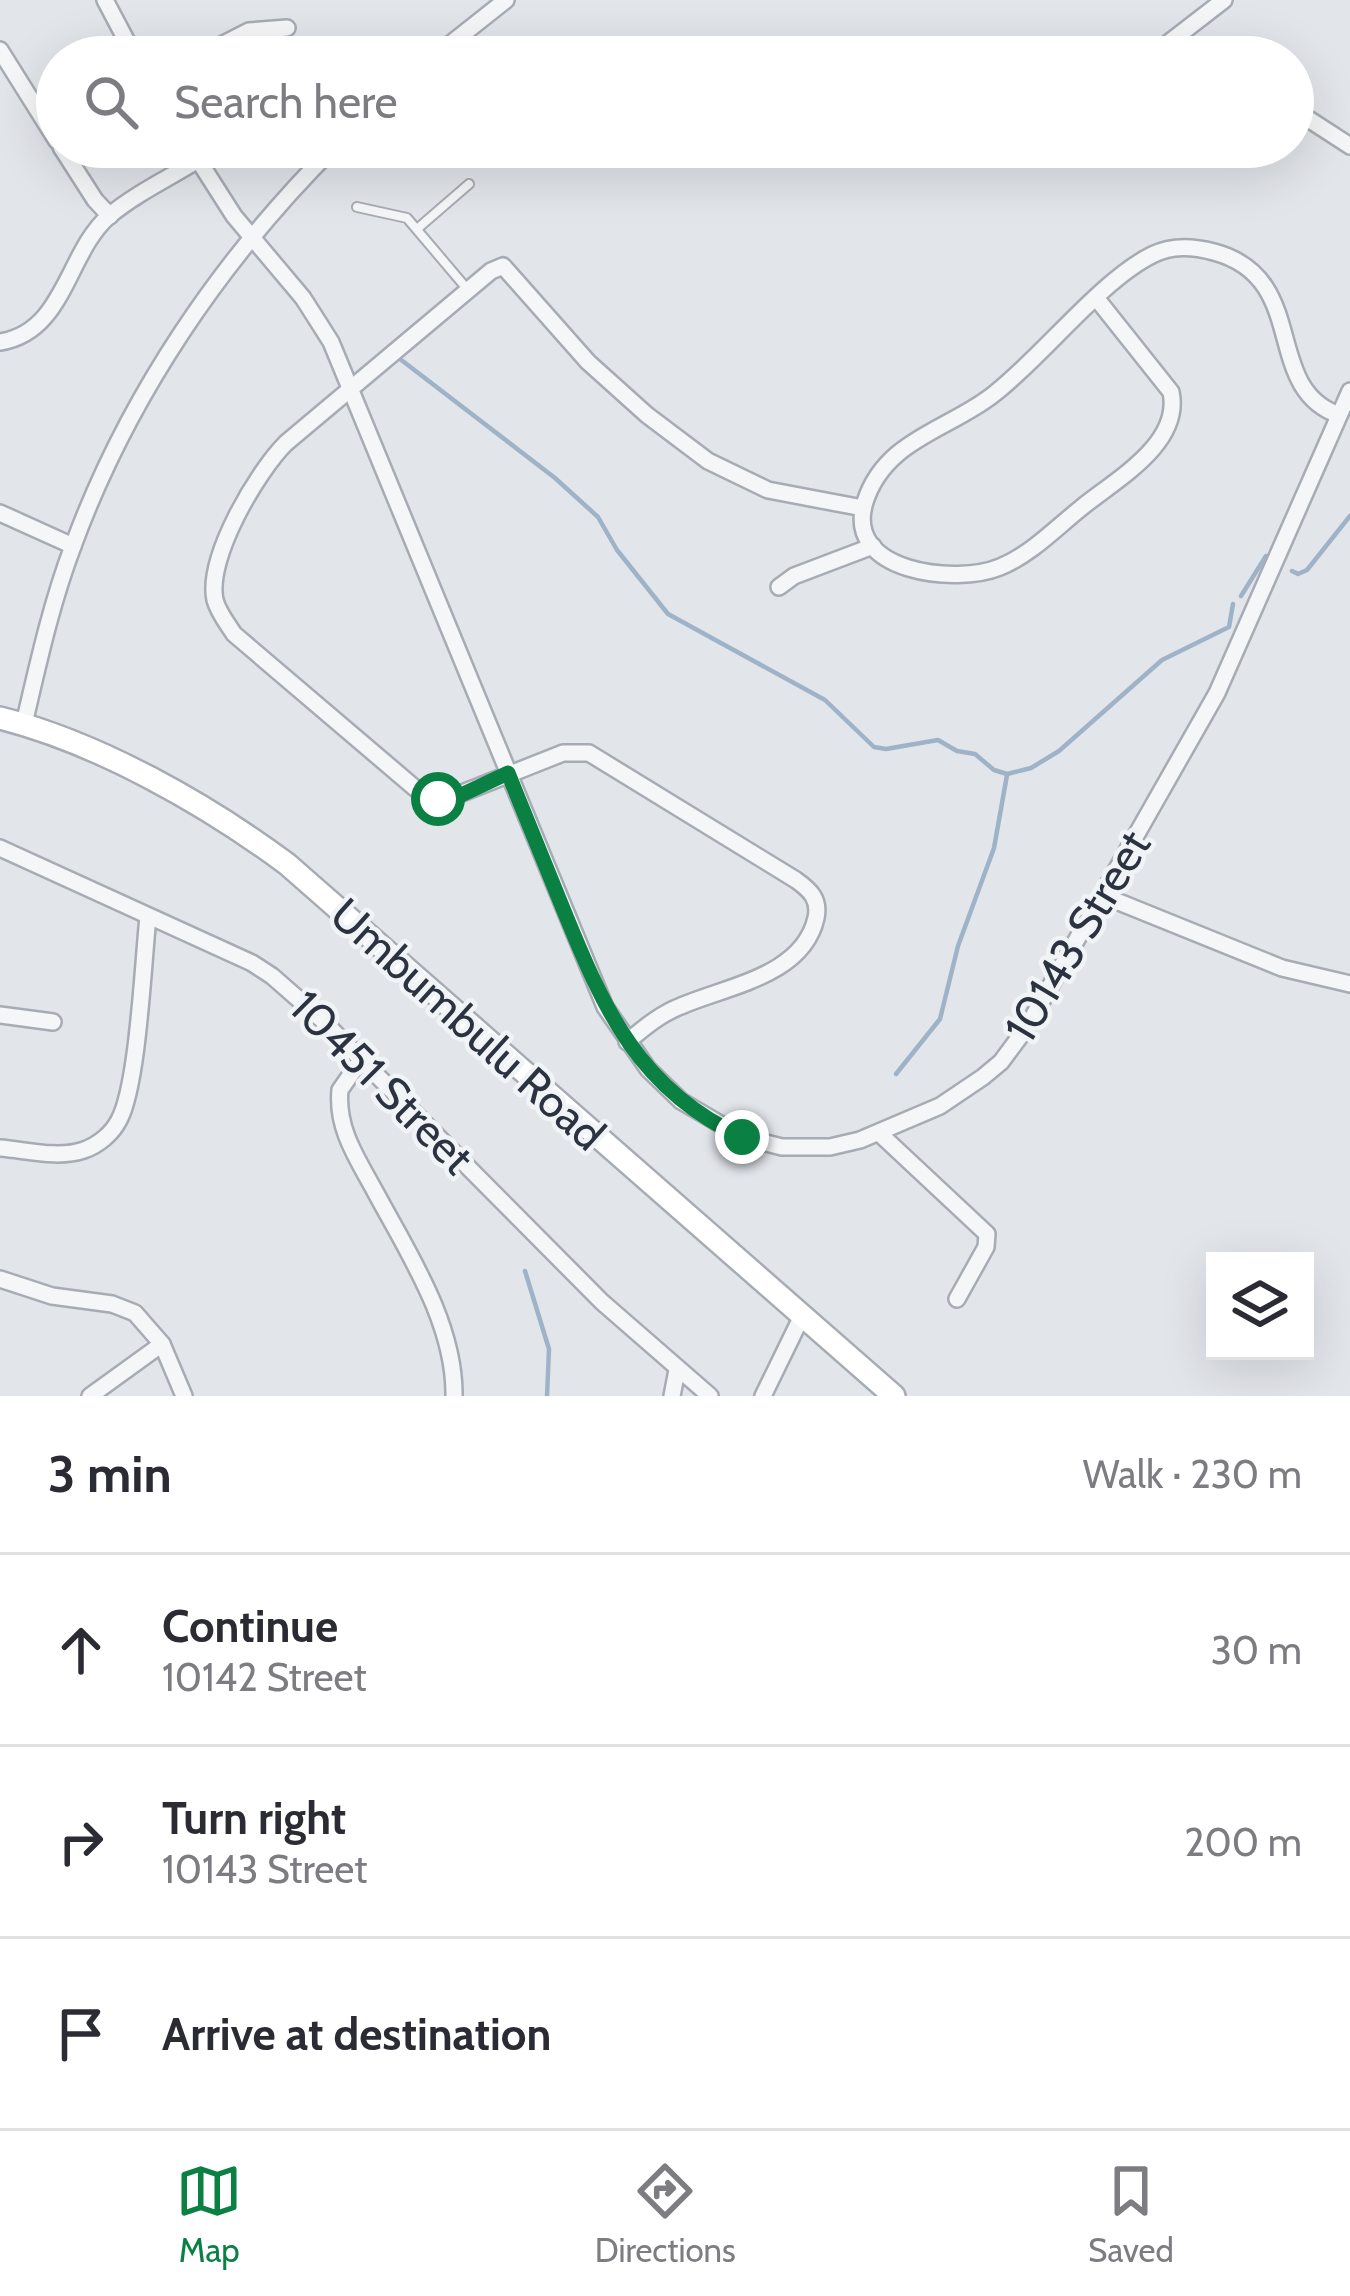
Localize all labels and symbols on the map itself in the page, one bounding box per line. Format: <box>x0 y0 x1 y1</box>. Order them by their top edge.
route start <box>411 772 465 826</box>
street label: 10143 Street <box>993 821 1161 1051</box>
street label: Umbumbulu Road <box>320 887 616 1161</box>
street label: 10451 Street <box>279 979 485 1185</box>
route end <box>715 1110 769 1164</box>

